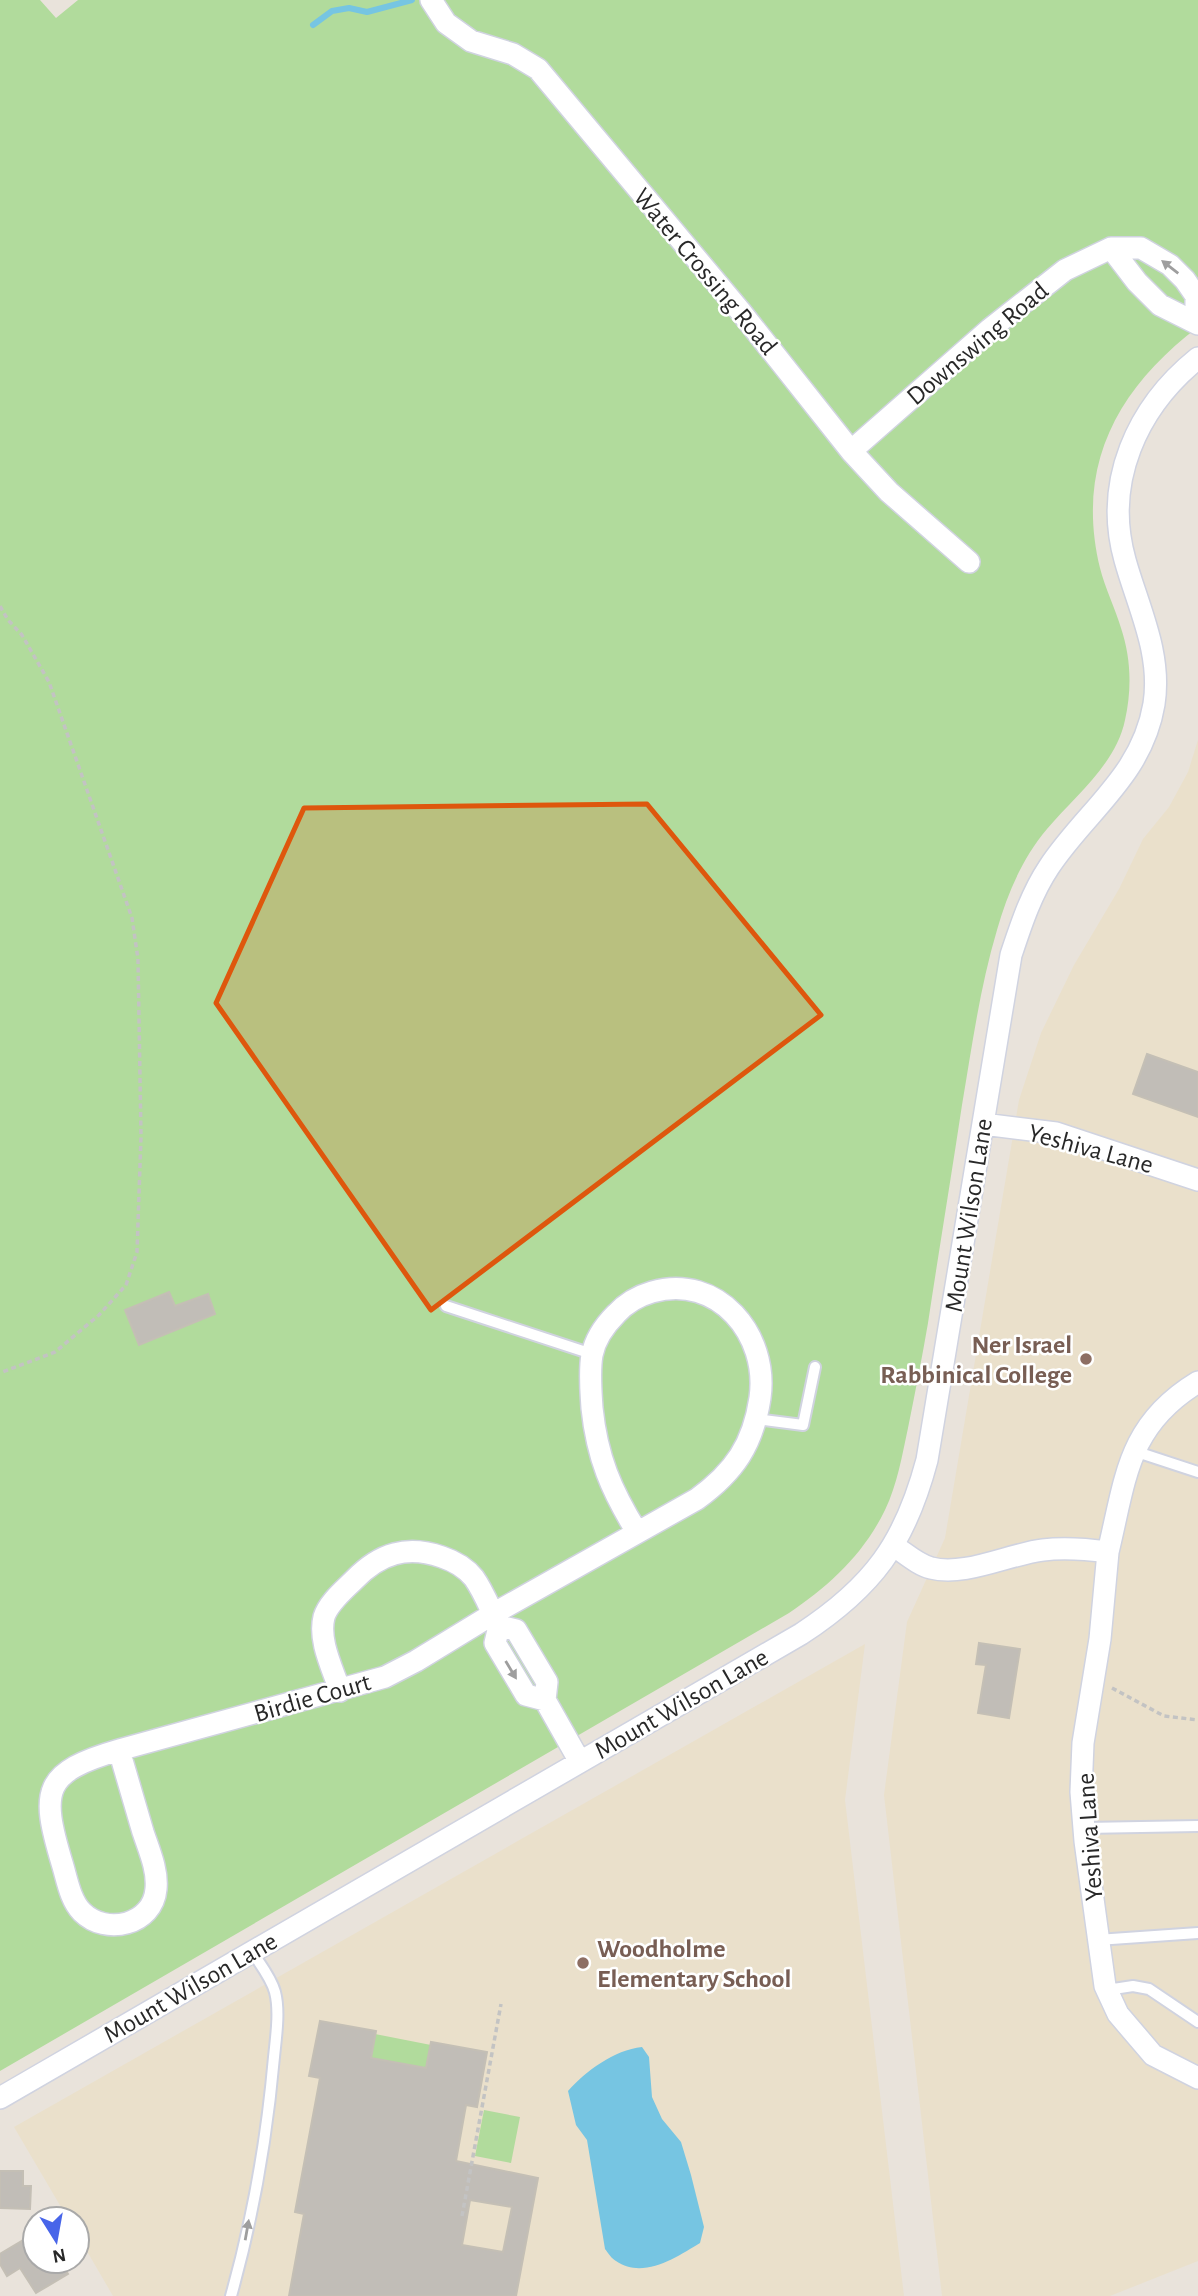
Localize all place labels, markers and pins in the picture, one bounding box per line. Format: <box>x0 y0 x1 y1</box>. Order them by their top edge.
place label: Ner Israel Rabbinical College <box>880 1332 1072 1388</box>
marker: Ner Israel Rabbinical College <box>1078 1351 1094 1367</box>
place label: Woodholme Elementary School <box>597 1936 791 1992</box>
marker: Woodholme Elementary School <box>575 1955 591 1971</box>

